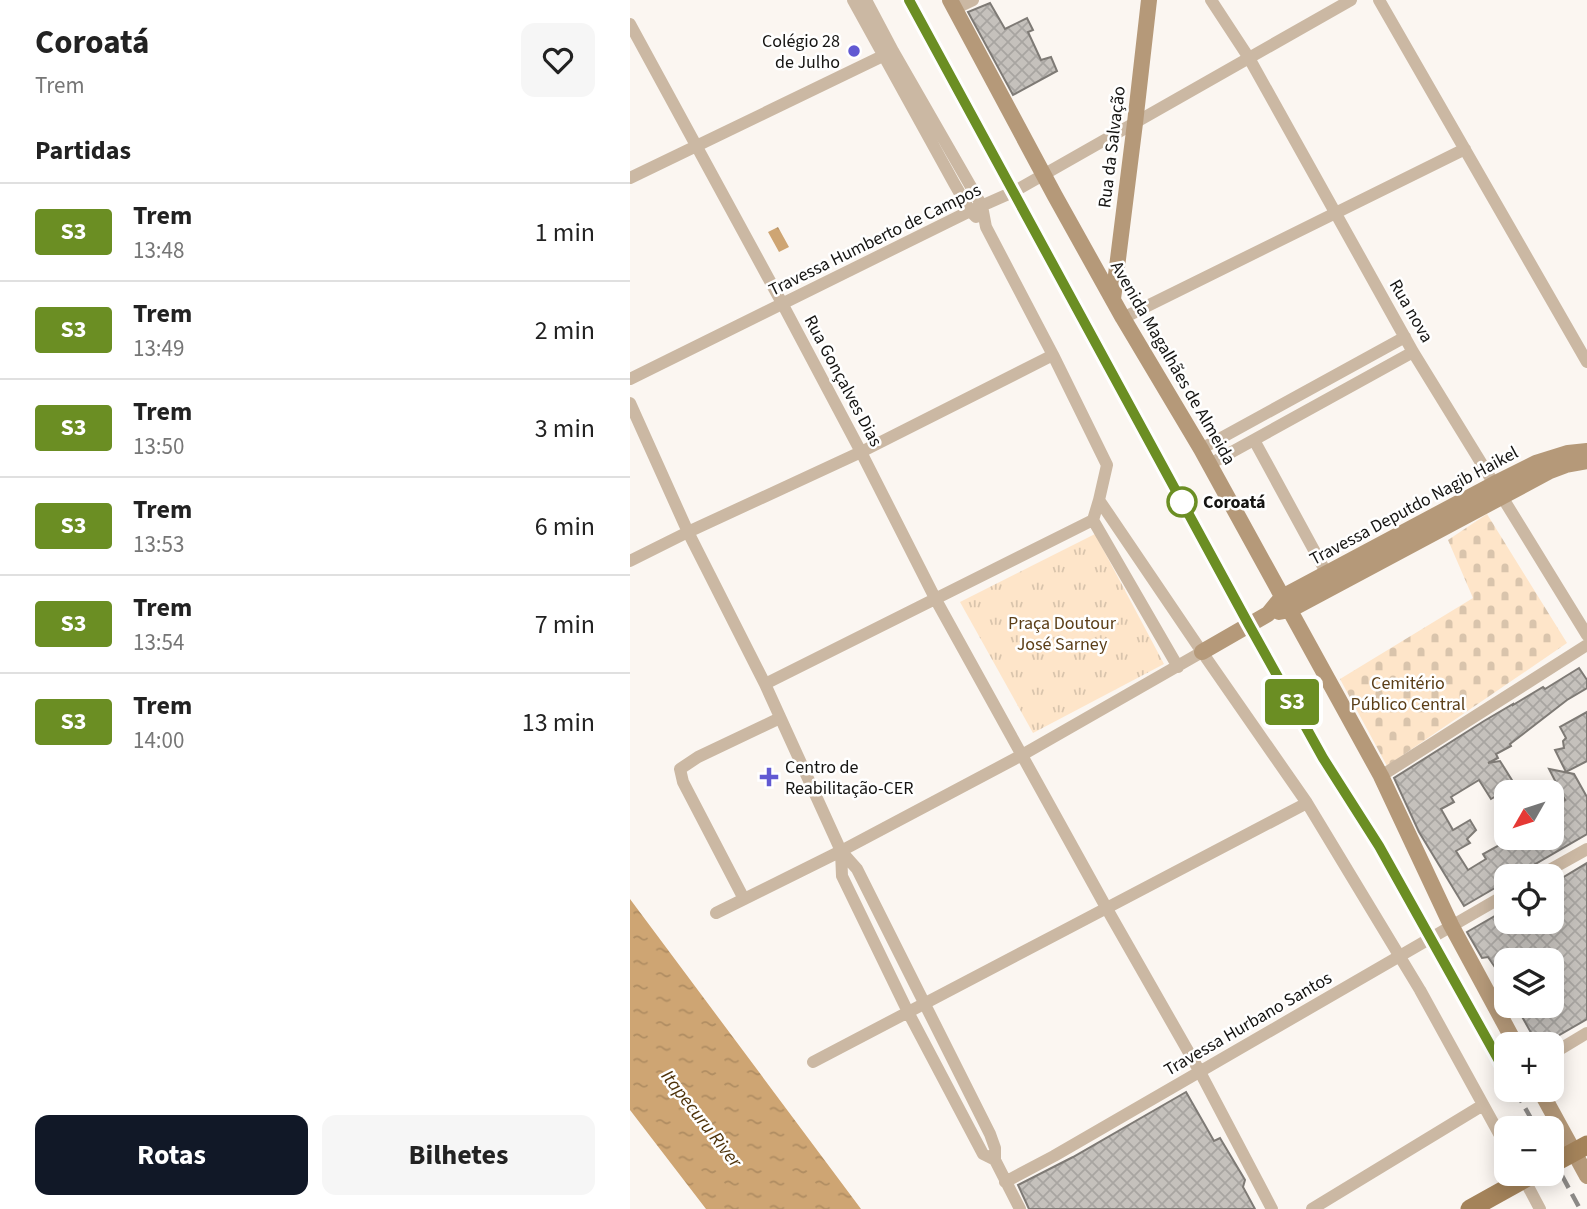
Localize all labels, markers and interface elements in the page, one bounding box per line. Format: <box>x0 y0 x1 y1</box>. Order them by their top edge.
text: Coroatá <box>35 19 149 66</box>
button: heart <box>521 23 595 97</box>
place label: Colégio 28 de Julho <box>762 29 840 75</box>
marker: Colégio 28 de Julho <box>846 43 862 59</box>
text: Trem <box>35 69 85 102</box>
street label: Rua da Salvação <box>1092 85 1132 209</box>
text: Partidas <box>35 132 131 169</box>
street label: Travessa Humberto de Campos <box>765 178 985 302</box>
text: Trem <box>133 197 192 234</box>
text: S3 <box>60 214 87 249</box>
text: 1 min <box>535 214 595 251</box>
text: 13:48 <box>133 234 184 267</box>
street label: Avenida Magalhães de Almeida <box>1104 256 1242 470</box>
street label: Rua nova <box>1383 275 1439 347</box>
text: Trem <box>133 295 192 332</box>
street label: Rua Gonçalves Dias <box>798 311 888 451</box>
text: S3 <box>60 312 87 347</box>
text: 2 min <box>535 312 595 349</box>
text: 13:49 <box>133 332 184 365</box>
text: Trem <box>133 393 192 430</box>
text: S3 <box>60 410 87 445</box>
text: 3 min <box>535 410 595 447</box>
text: 13:50 <box>133 430 184 463</box>
street label: Travessa Deputdo Nagib Haikel <box>1305 440 1523 572</box>
marker: Coroatá <box>1167 487 1197 517</box>
place label: Coroatá <box>1203 490 1265 515</box>
text: Trem <box>133 491 192 528</box>
text: S3 <box>60 508 87 543</box>
text: 6 min <box>535 508 595 545</box>
text: 13:53 <box>133 528 184 561</box>
text: Trem <box>133 589 192 626</box>
text: S3 <box>60 606 87 641</box>
text: 7 min <box>535 606 595 643</box>
park label: Praça Doutour José Sarney <box>1008 611 1117 657</box>
text: 13:54 <box>133 626 184 659</box>
park label: Cemitério Público Central <box>1351 671 1465 717</box>
line badge: S3 <box>1260 679 1324 725</box>
text: S3 <box>1279 684 1305 719</box>
text: Trem <box>133 687 192 724</box>
text: S3 <box>60 704 87 739</box>
text: 13 min <box>522 704 595 741</box>
text: 14:00 <box>133 724 184 757</box>
place label: Centro de Reabilitação-CER <box>785 755 914 801</box>
marker: Centro de Reabilitação-CER <box>759 767 779 787</box>
north arrow <box>1494 780 1564 850</box>
map controls <box>1494 780 1564 1186</box>
button: locate <box>1494 864 1564 934</box>
button: layers <box>1494 948 1564 1018</box>
street label: Travessa Hurbano Santos <box>1159 966 1337 1082</box>
button: + <box>1494 1032 1564 1102</box>
water label: Itapecuru River <box>654 1064 749 1175</box>
button: Rotas <box>35 1115 308 1195</box>
button: Bilhetes <box>322 1115 595 1195</box>
button: − <box>1494 1116 1564 1186</box>

